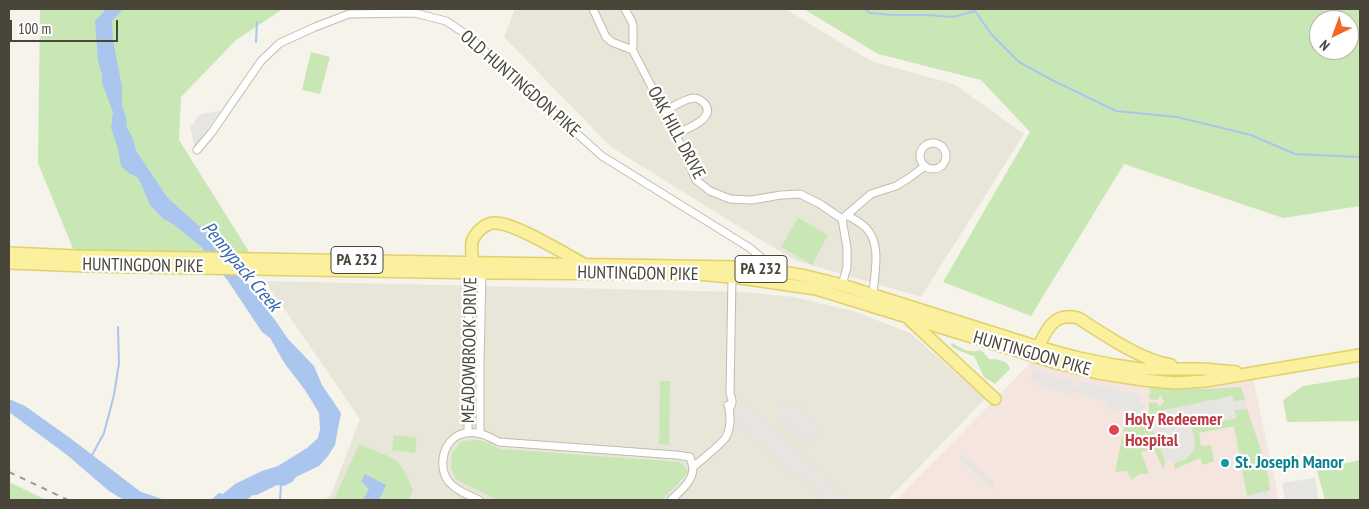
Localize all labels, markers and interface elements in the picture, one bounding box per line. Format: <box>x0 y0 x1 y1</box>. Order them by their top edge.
scale bar <box>12 10 120 42</box>
north arrow <box>1309 10 1359 60</box>
text: 100 m <box>18 19 51 38</box>
street label: OLD HUNTINGDON PIKE <box>456 26 584 142</box>
text: N <box>1316 36 1333 55</box>
street label: OAK HILL DRIVE <box>643 83 709 183</box>
water label: Pennypack Creek <box>197 217 285 317</box>
road number: PA 232 <box>331 246 383 274</box>
street label: HUNTINGDON PIKE <box>82 254 204 278</box>
road number: PA 232 <box>735 255 787 282</box>
street label: HUNTINGDON PIKE <box>577 262 699 286</box>
street label: MEADOWBROOK DRIVE <box>458 277 482 423</box>
street label: HUNTINGDON PIKE <box>971 327 1093 381</box>
place label: Holy Redeemer Hospital <box>1125 409 1222 452</box>
marker: Holy Redeemer Hospital <box>1107 423 1121 437</box>
place label: St. Joseph Manor <box>1235 452 1343 474</box>
marker: St. Joseph Manor <box>1219 457 1231 469</box>

